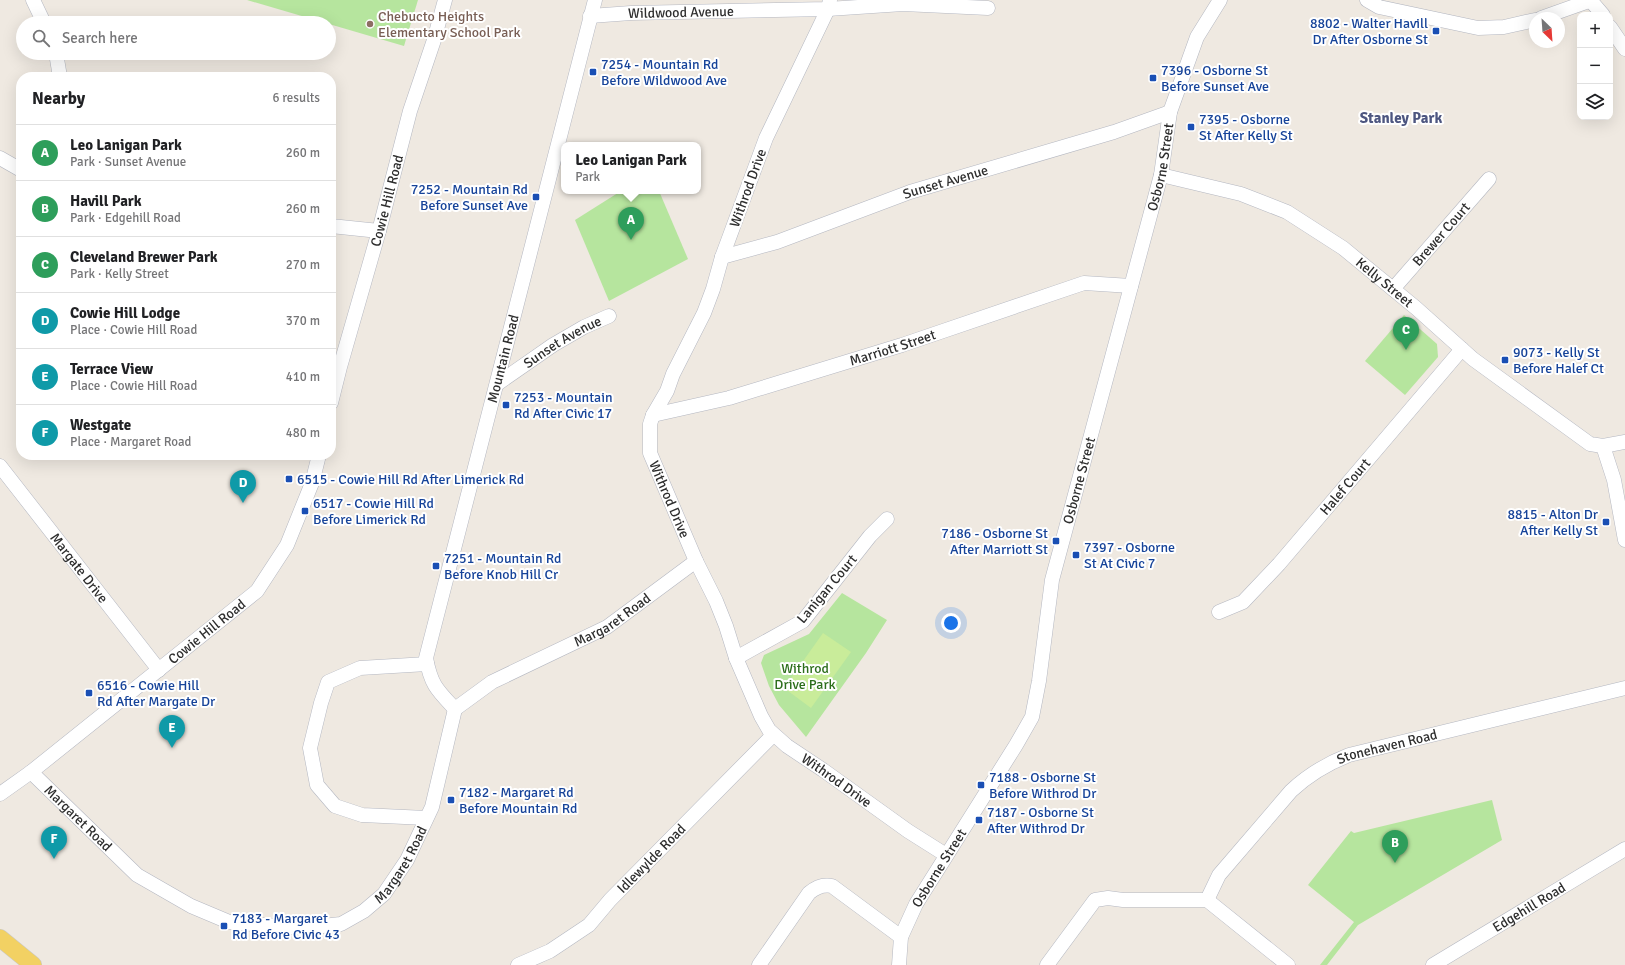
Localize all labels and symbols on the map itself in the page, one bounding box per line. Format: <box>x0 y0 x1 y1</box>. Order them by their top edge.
street label: Wildwood Avenue <box>628 2 734 22</box>
place label: Chebucto Heights Elementary School Park <box>378 8 521 41</box>
north arrow <box>1529 12 1565 48</box>
place label: 8802 - Walter Havill Dr After Osborne St <box>1310 15 1428 48</box>
marker: Chebucto Heights Elementary School Park <box>365 19 375 29</box>
marker: 8802 - Walter Havill Dr After Osborne St <box>1431 26 1441 36</box>
place label: 7254 - Mountain Rd Before Wildwood Ave <box>601 56 727 89</box>
place label: 7396 - Osborne St Before Sunset Ave <box>1161 62 1269 95</box>
marker: 7254 - Mountain Rd Before Wildwood Ave <box>588 67 598 77</box>
marker: 7396 - Osborne St Before Sunset Ave <box>1148 73 1158 83</box>
district label: Stanley Park <box>1360 109 1442 127</box>
place label: 7395 - Osborne St After Kelly St <box>1199 111 1293 144</box>
street label: Osborne Street <box>1143 122 1177 213</box>
marker: 7395 - Osborne St After Kelly St <box>1186 122 1196 132</box>
street label: Withrod Drive <box>726 146 770 230</box>
street label: Cowie Hill Road <box>367 153 407 248</box>
street label: Sunset Avenue <box>900 161 990 202</box>
place label: 7252 - Mountain Rd Before Sunset Ave <box>411 181 528 214</box>
marker: 7252 - Mountain Rd Before Sunset Ave <box>531 192 541 202</box>
street label: Brewer Court <box>1409 199 1473 269</box>
pin: A <box>618 207 644 240</box>
street label: Kelly Street <box>1352 254 1417 311</box>
street label: Sunset Avenue <box>520 312 604 372</box>
street label: Mountain Road <box>483 313 522 405</box>
pin: C <box>1393 317 1419 350</box>
street label: Marriott Street <box>847 326 938 369</box>
place label: 9073 - Kelly St Before Halef Ct <box>1513 344 1604 377</box>
marker: 9073 - Kelly St Before Halef Ct <box>1500 355 1510 365</box>
place label: 7253 - Mountain Rd After Civic 17 <box>514 389 613 422</box>
marker: 7253 - Mountain Rd After Civic 17 <box>501 400 511 410</box>
street label: Osborne Street <box>1059 435 1099 526</box>
street label: Halef Court <box>1316 455 1374 518</box>
street label: Withrod Drive <box>646 458 694 540</box>
pin: D <box>230 470 256 503</box>
place label: 6515 - Cowie Hill Rd After Limerick Rd <box>297 471 524 488</box>
marker: 6515 - Cowie Hill Rd After Limerick Rd <box>284 474 294 484</box>
place label: 6517 - Cowie Hill Rd Before Limerick Rd <box>313 495 434 528</box>
marker: 6517 - Cowie Hill Rd Before Limerick Rd <box>300 506 310 516</box>
place label: 8815 - Alton Dr After Kelly St <box>1507 506 1599 539</box>
marker: 8815 - Alton Dr After Kelly St <box>1601 517 1611 527</box>
place label: 7186 - Osborne St After Marriott St <box>941 525 1048 558</box>
street label: Margate Drive <box>47 529 112 606</box>
marker: 7186 - Osborne St After Marriott St <box>1051 536 1061 546</box>
place label: 7397 - Osborne St At Civic 7 <box>1084 539 1175 572</box>
place label: 7251 - Mountain Rd Before Knob Hill Cr <box>444 550 561 583</box>
marker: 7397 - Osborne St At Civic 7 <box>1071 550 1081 560</box>
street label: Lanigan Court <box>793 551 861 627</box>
marker: 7251 - Mountain Rd Before Knob Hill Cr <box>431 561 441 571</box>
street label: Margaret Road <box>571 589 654 650</box>
street label: Cowie Hill Road <box>165 595 249 667</box>
your location <box>941 613 961 633</box>
park label: Withrod Drive Park <box>774 660 836 693</box>
place label: 6516 - Cowie Hill Rd After Margate Dr <box>97 677 216 710</box>
marker: 6516 - Cowie Hill Rd After Margate Dr <box>84 688 94 698</box>
pin: E <box>159 715 185 748</box>
street label: Stonehaven Road <box>1334 725 1439 768</box>
street label: Withrod Drive <box>798 750 875 811</box>
place label: 7188 - Osborne St Before Withrod Dr <box>989 769 1097 802</box>
marker: 7188 - Osborne St Before Withrod Dr <box>976 780 986 790</box>
street label: Margaret Road <box>41 781 116 855</box>
place label: 7182 - Margaret Rd Before Mountain Rd <box>459 784 577 817</box>
marker: 7182 - Margaret Rd Before Mountain Rd <box>446 795 456 805</box>
place label: 7187 - Osborne St After Withrod Dr <box>987 804 1094 837</box>
marker: 7187 - Osborne St After Withrod Dr <box>974 815 984 825</box>
street label: Idlewylde Road <box>613 820 689 897</box>
street label: Margaret Road <box>371 823 430 907</box>
street label: Osborne Street <box>908 825 970 910</box>
pin: F <box>41 826 67 859</box>
pin: B <box>1382 830 1408 863</box>
street label: Edgehill Road <box>1489 879 1568 936</box>
place label: 7183 - Margaret Rd Before Civic 43 <box>232 910 340 943</box>
marker: 7183 - Margaret Rd Before Civic 43 <box>219 921 229 931</box>

